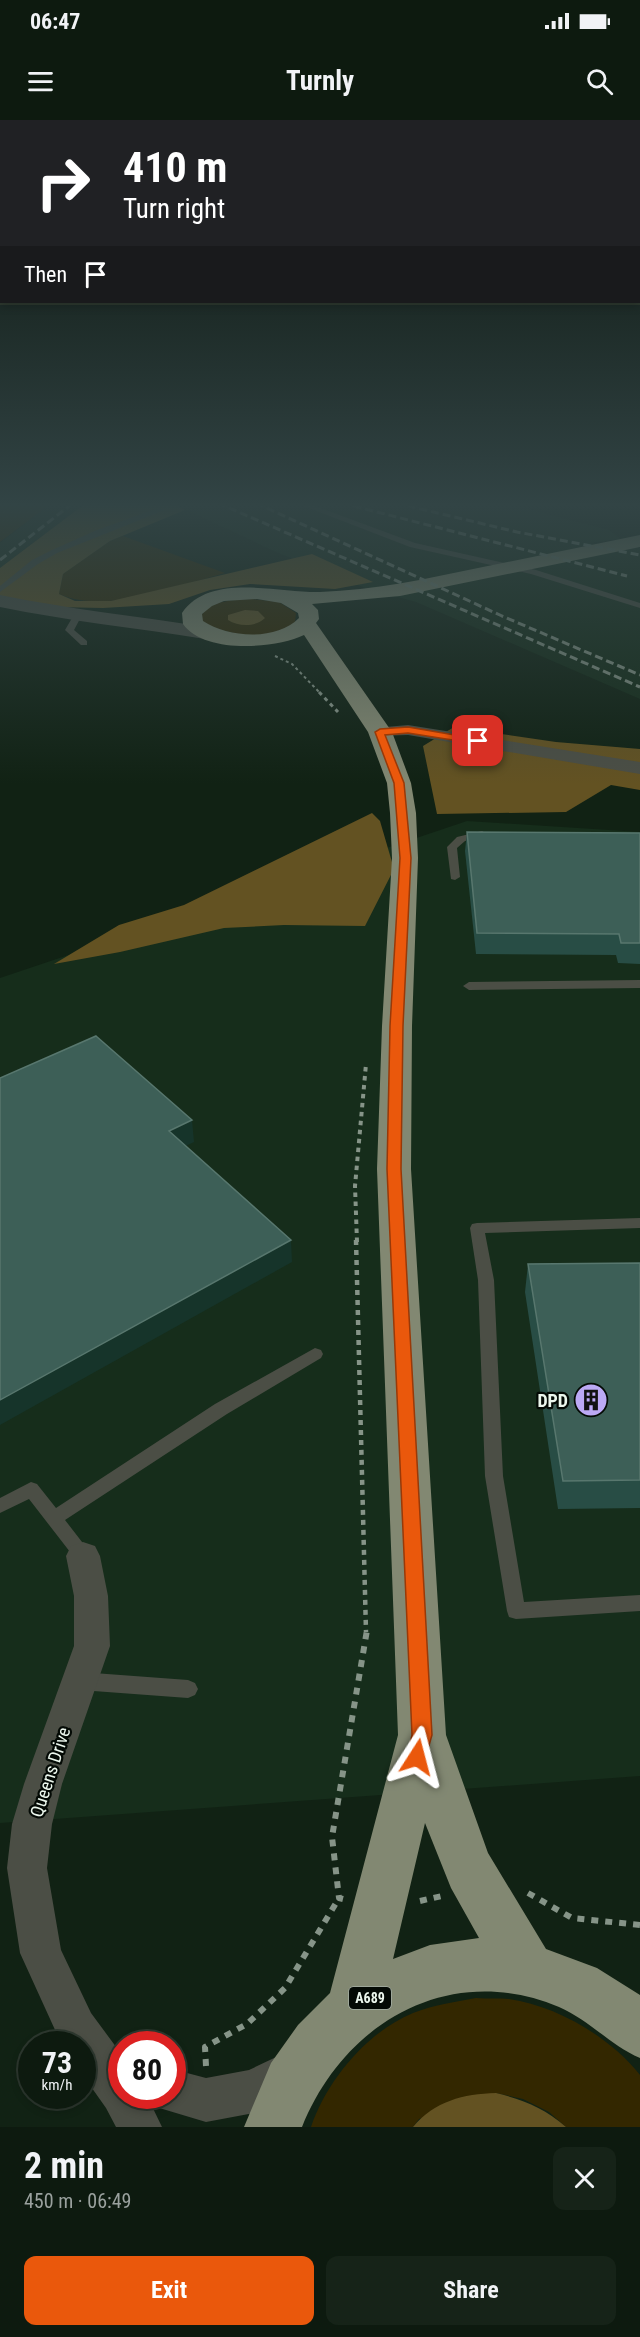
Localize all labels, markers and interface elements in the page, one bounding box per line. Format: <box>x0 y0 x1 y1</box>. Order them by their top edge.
text: 06:47 <box>30 9 81 34</box>
icon: menu <box>24 65 57 98</box>
text: Turnly <box>286 65 354 97</box>
icon: search <box>583 65 616 98</box>
text: 410 m <box>123 143 228 192</box>
icon: right <box>24 144 102 222</box>
text: Turn right <box>123 193 225 225</box>
icon: arrive <box>79 258 112 291</box>
text: Then <box>24 262 67 287</box>
pin <box>452 715 503 766</box>
icon: arrive <box>461 724 494 757</box>
building icon: DPD <box>573 1382 609 1418</box>
place label: DPD <box>537 1390 568 1411</box>
street label: Queens Drive <box>26 1724 74 1820</box>
position arrow <box>385 1725 449 1789</box>
road number: A689 <box>349 1987 391 2009</box>
speed limit sign: 80 <box>108 2031 186 2109</box>
text: 73 <box>42 2045 72 2080</box>
text: km/h <box>42 2076 72 2094</box>
text: 2 min <box>24 2145 104 2187</box>
button: close <box>553 2147 616 2210</box>
text: 450 m · 06:49 <box>24 2189 131 2213</box>
button: Exit <box>24 2256 314 2325</box>
button: Share <box>326 2256 616 2325</box>

